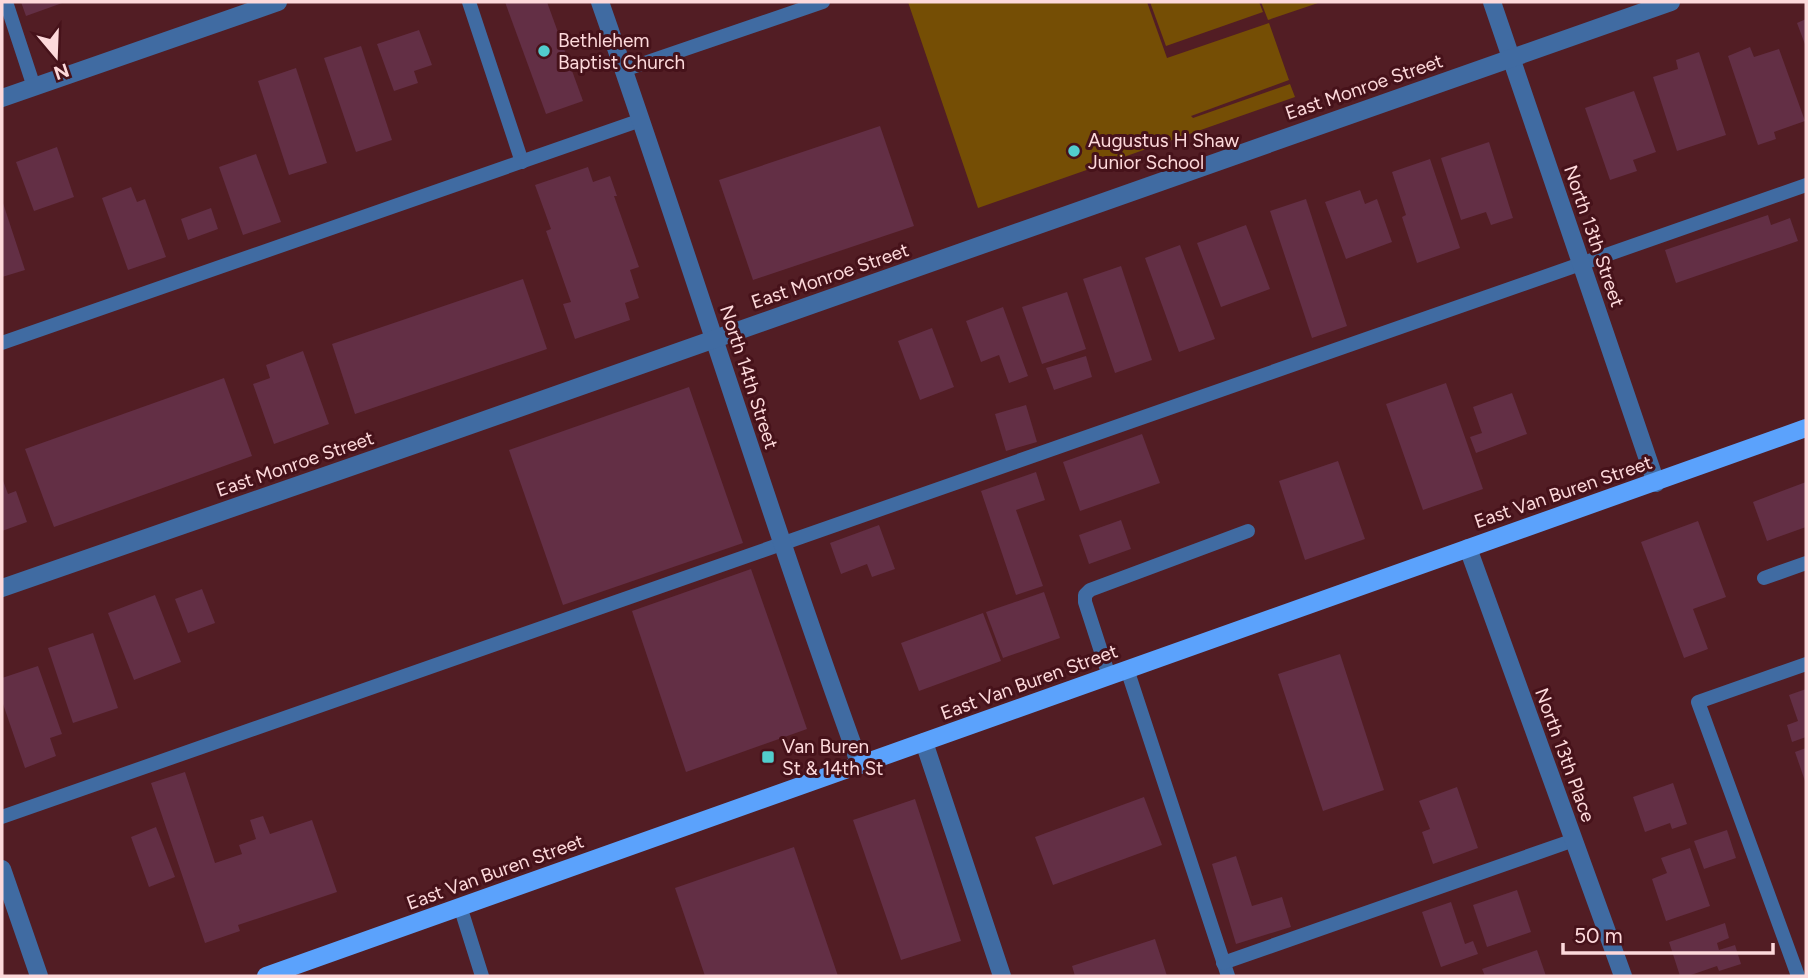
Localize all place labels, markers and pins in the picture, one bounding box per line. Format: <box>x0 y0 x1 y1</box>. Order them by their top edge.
place label: Bethlehem Baptist Church <box>558 29 685 74</box>
marker: Bethlehem Baptist Church <box>536 43 552 59</box>
place label: Augustus H Shaw Junior School <box>1088 129 1239 174</box>
marker: Augustus H Shaw Junior School <box>1066 143 1082 159</box>
place label: Van Buren St & 14th St <box>782 735 883 780</box>
marker: Van Buren St & 14th St <box>760 749 776 765</box>

